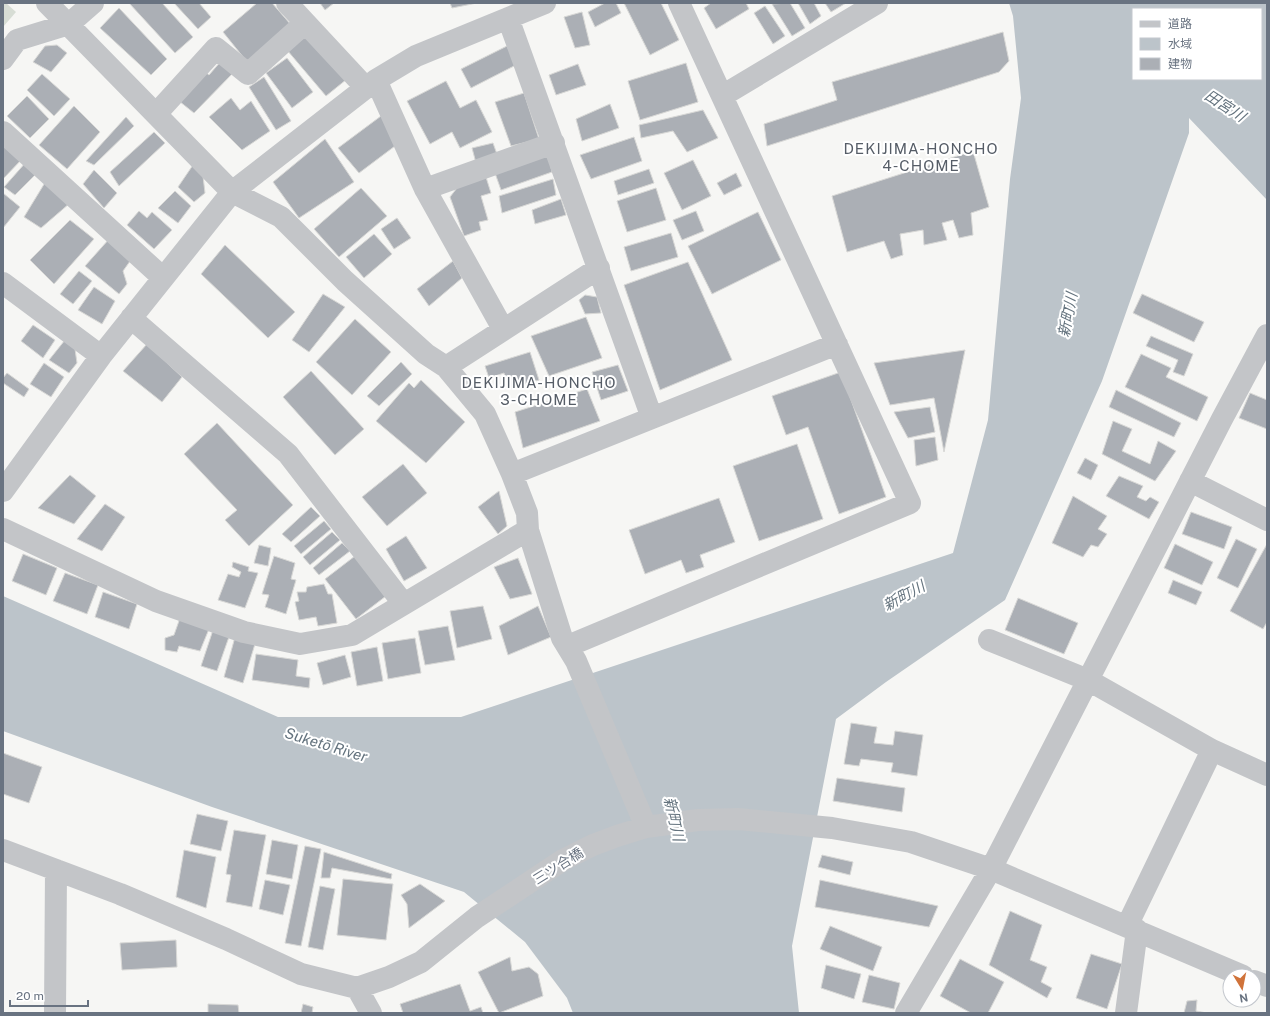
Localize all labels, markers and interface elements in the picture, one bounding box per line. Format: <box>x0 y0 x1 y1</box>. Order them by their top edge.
legend <box>1132 8 1262 80</box>
text: 道路 <box>1168 17 1192 31</box>
text: 水域 <box>1168 37 1192 51</box>
text: 建物 <box>1168 57 1192 71</box>
water label: 田宮川 <box>1202 86 1250 126</box>
district label: DEKIJIMA-HONCHO 4-CHOME <box>843 140 999 174</box>
water label: 新町川 <box>1055 289 1081 339</box>
district label: DEKIJIMA-HONCHO 3-CHOME <box>461 374 617 408</box>
water label: 新町川 <box>880 576 929 614</box>
water label: Suketō River <box>283 724 370 765</box>
water label: 新町川 <box>661 795 688 845</box>
street label: 三ツ合橋 <box>530 844 586 888</box>
north arrow <box>1222 968 1262 1008</box>
scale bar <box>10 982 88 1008</box>
text: 20 m <box>16 989 44 1003</box>
text: N <box>1238 991 1249 1005</box>

